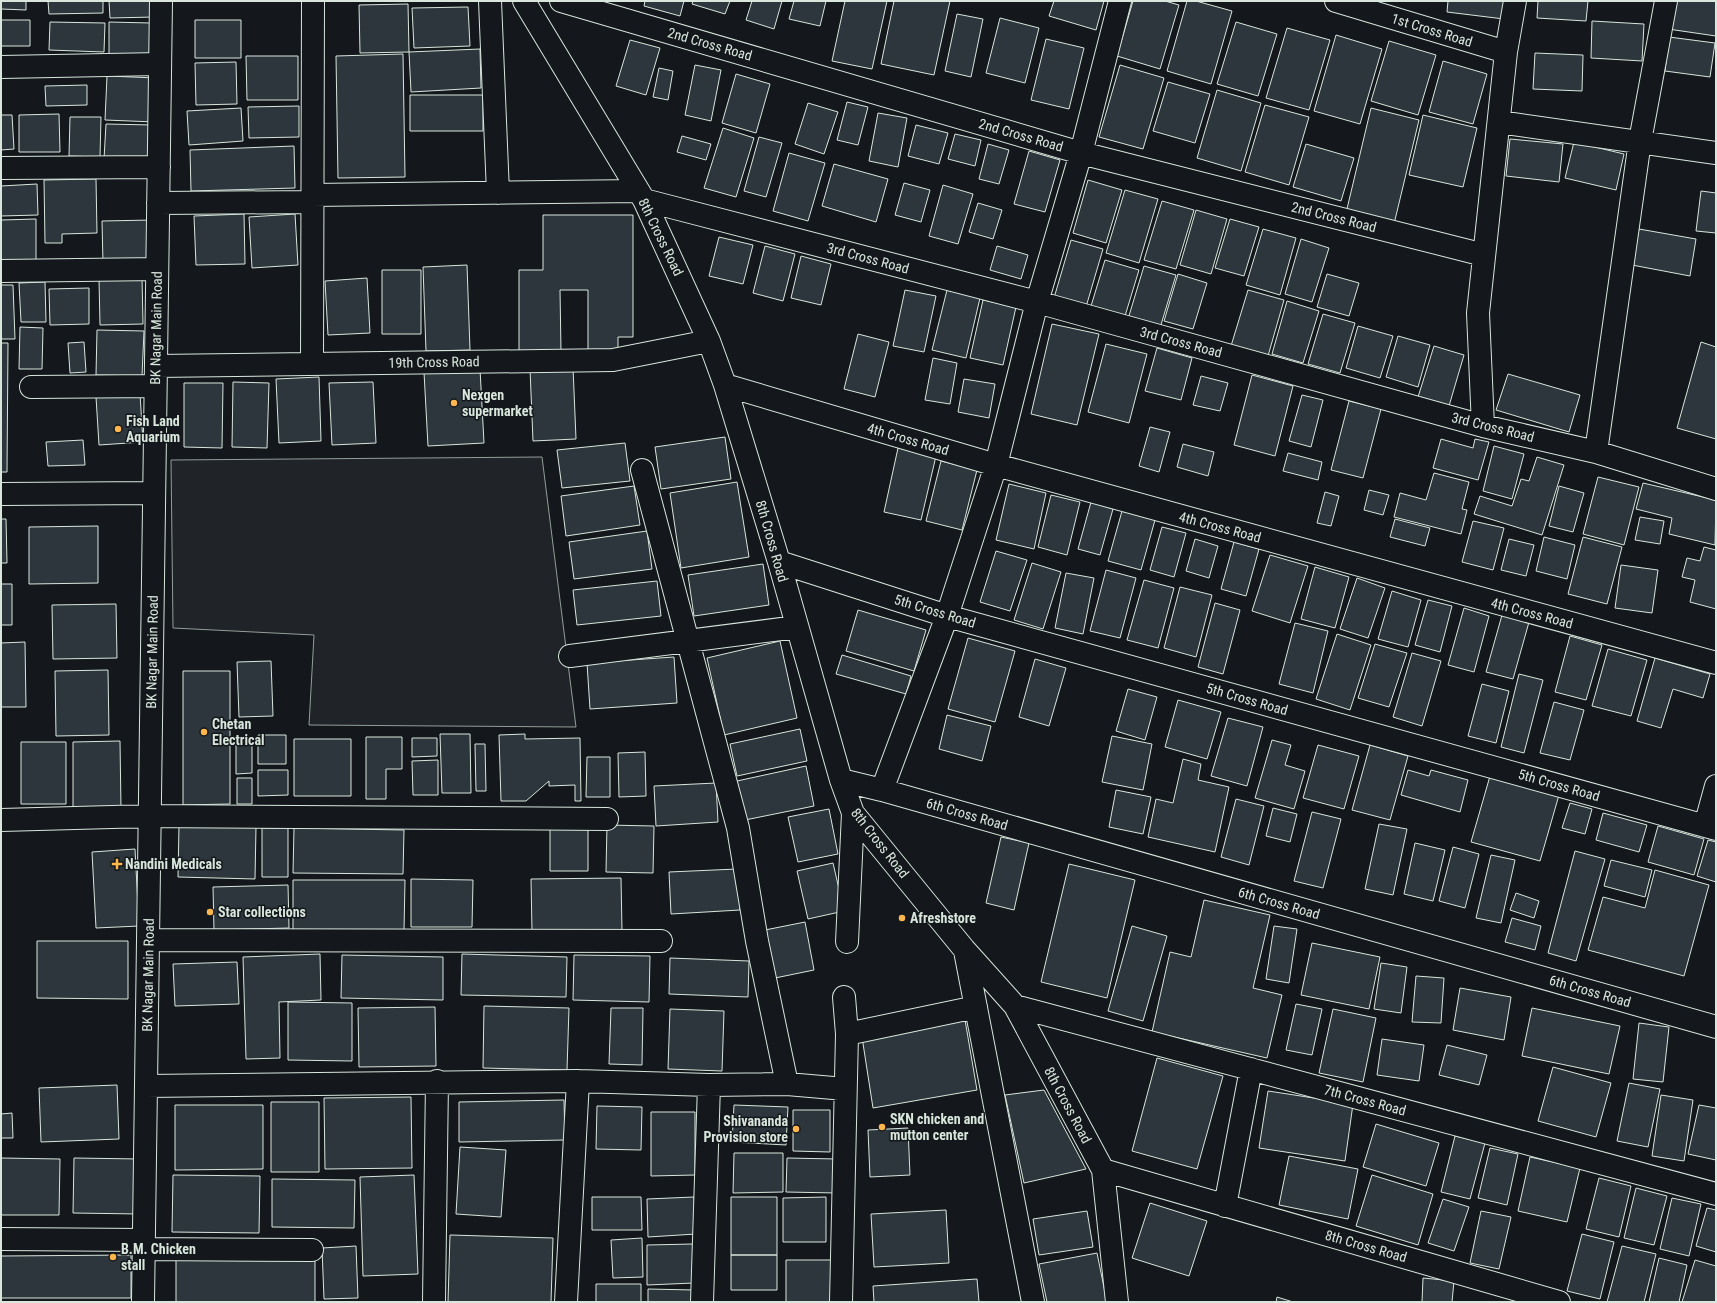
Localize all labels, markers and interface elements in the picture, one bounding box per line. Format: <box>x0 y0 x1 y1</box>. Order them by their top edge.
street label: 1st Cross Road <box>1390 10 1474 50</box>
street label: 2nd Cross Road <box>666 24 754 64</box>
street label: 2nd Cross Road <box>977 115 1065 155</box>
street label: 8th Cross Road <box>635 196 687 278</box>
street label: 2nd Cross Road <box>1290 199 1378 235</box>
street label: 3rd Cross Road <box>825 239 911 277</box>
street label: BK Nagar Main Road <box>147 271 165 385</box>
street label: 3rd Cross Road <box>1138 323 1224 361</box>
street label: 19th Cross Road <box>388 353 480 371</box>
place label: Nexgen supermarket <box>462 387 533 419</box>
marker: Nexgen supermarket <box>449 398 459 408</box>
street label: 3rd Cross Road <box>1450 409 1536 445</box>
place label: Fish Land Aquarium <box>126 413 180 445</box>
street label: 4th Cross Road <box>865 420 951 458</box>
marker: Fish Land Aquarium <box>113 424 123 434</box>
street label: 8th Cross Road <box>753 498 791 584</box>
street label: 4th Cross Road <box>1177 508 1263 546</box>
street label: 5th Cross Road <box>892 591 978 631</box>
street label: 4th Cross Road <box>1489 594 1575 632</box>
street label: BK Nagar Main Road <box>143 595 161 709</box>
street label: 5th Cross Road <box>1204 680 1290 718</box>
place label: Chetan Electrical <box>212 716 265 748</box>
marker: Chetan Electrical <box>199 727 209 737</box>
street label: 5th Cross Road <box>1516 766 1602 804</box>
street label: 6th Cross Road <box>924 795 1010 833</box>
street label: 8th Cross Road <box>848 805 912 881</box>
place label: Nandini Medicals <box>125 856 222 872</box>
marker: Nandini Medicals <box>112 859 122 869</box>
street label: 6th Cross Road <box>1236 884 1322 922</box>
place label: Star collections <box>218 904 306 920</box>
marker: Star collections <box>205 907 215 917</box>
place label: Afreshstore <box>910 910 976 926</box>
marker: Afreshstore <box>897 913 907 923</box>
street label: BK Nagar Main Road <box>139 918 157 1032</box>
street label: 6th Cross Road <box>1547 972 1633 1010</box>
street label: 8th Cross Road <box>1041 1064 1095 1146</box>
street label: 7th Cross Road <box>1322 1081 1408 1119</box>
place label: SKN chicken and mutton center <box>890 1111 984 1143</box>
place label: Shivananda Provision store <box>703 1113 788 1145</box>
marker: SKN chicken and mutton center <box>877 1122 887 1132</box>
marker: Shivananda Provision store <box>791 1124 801 1134</box>
street label: 8th Cross Road <box>1323 1227 1409 1265</box>
place label: B.M. Chicken stall <box>121 1241 196 1273</box>
marker: B.M. Chicken stall <box>108 1252 118 1262</box>

